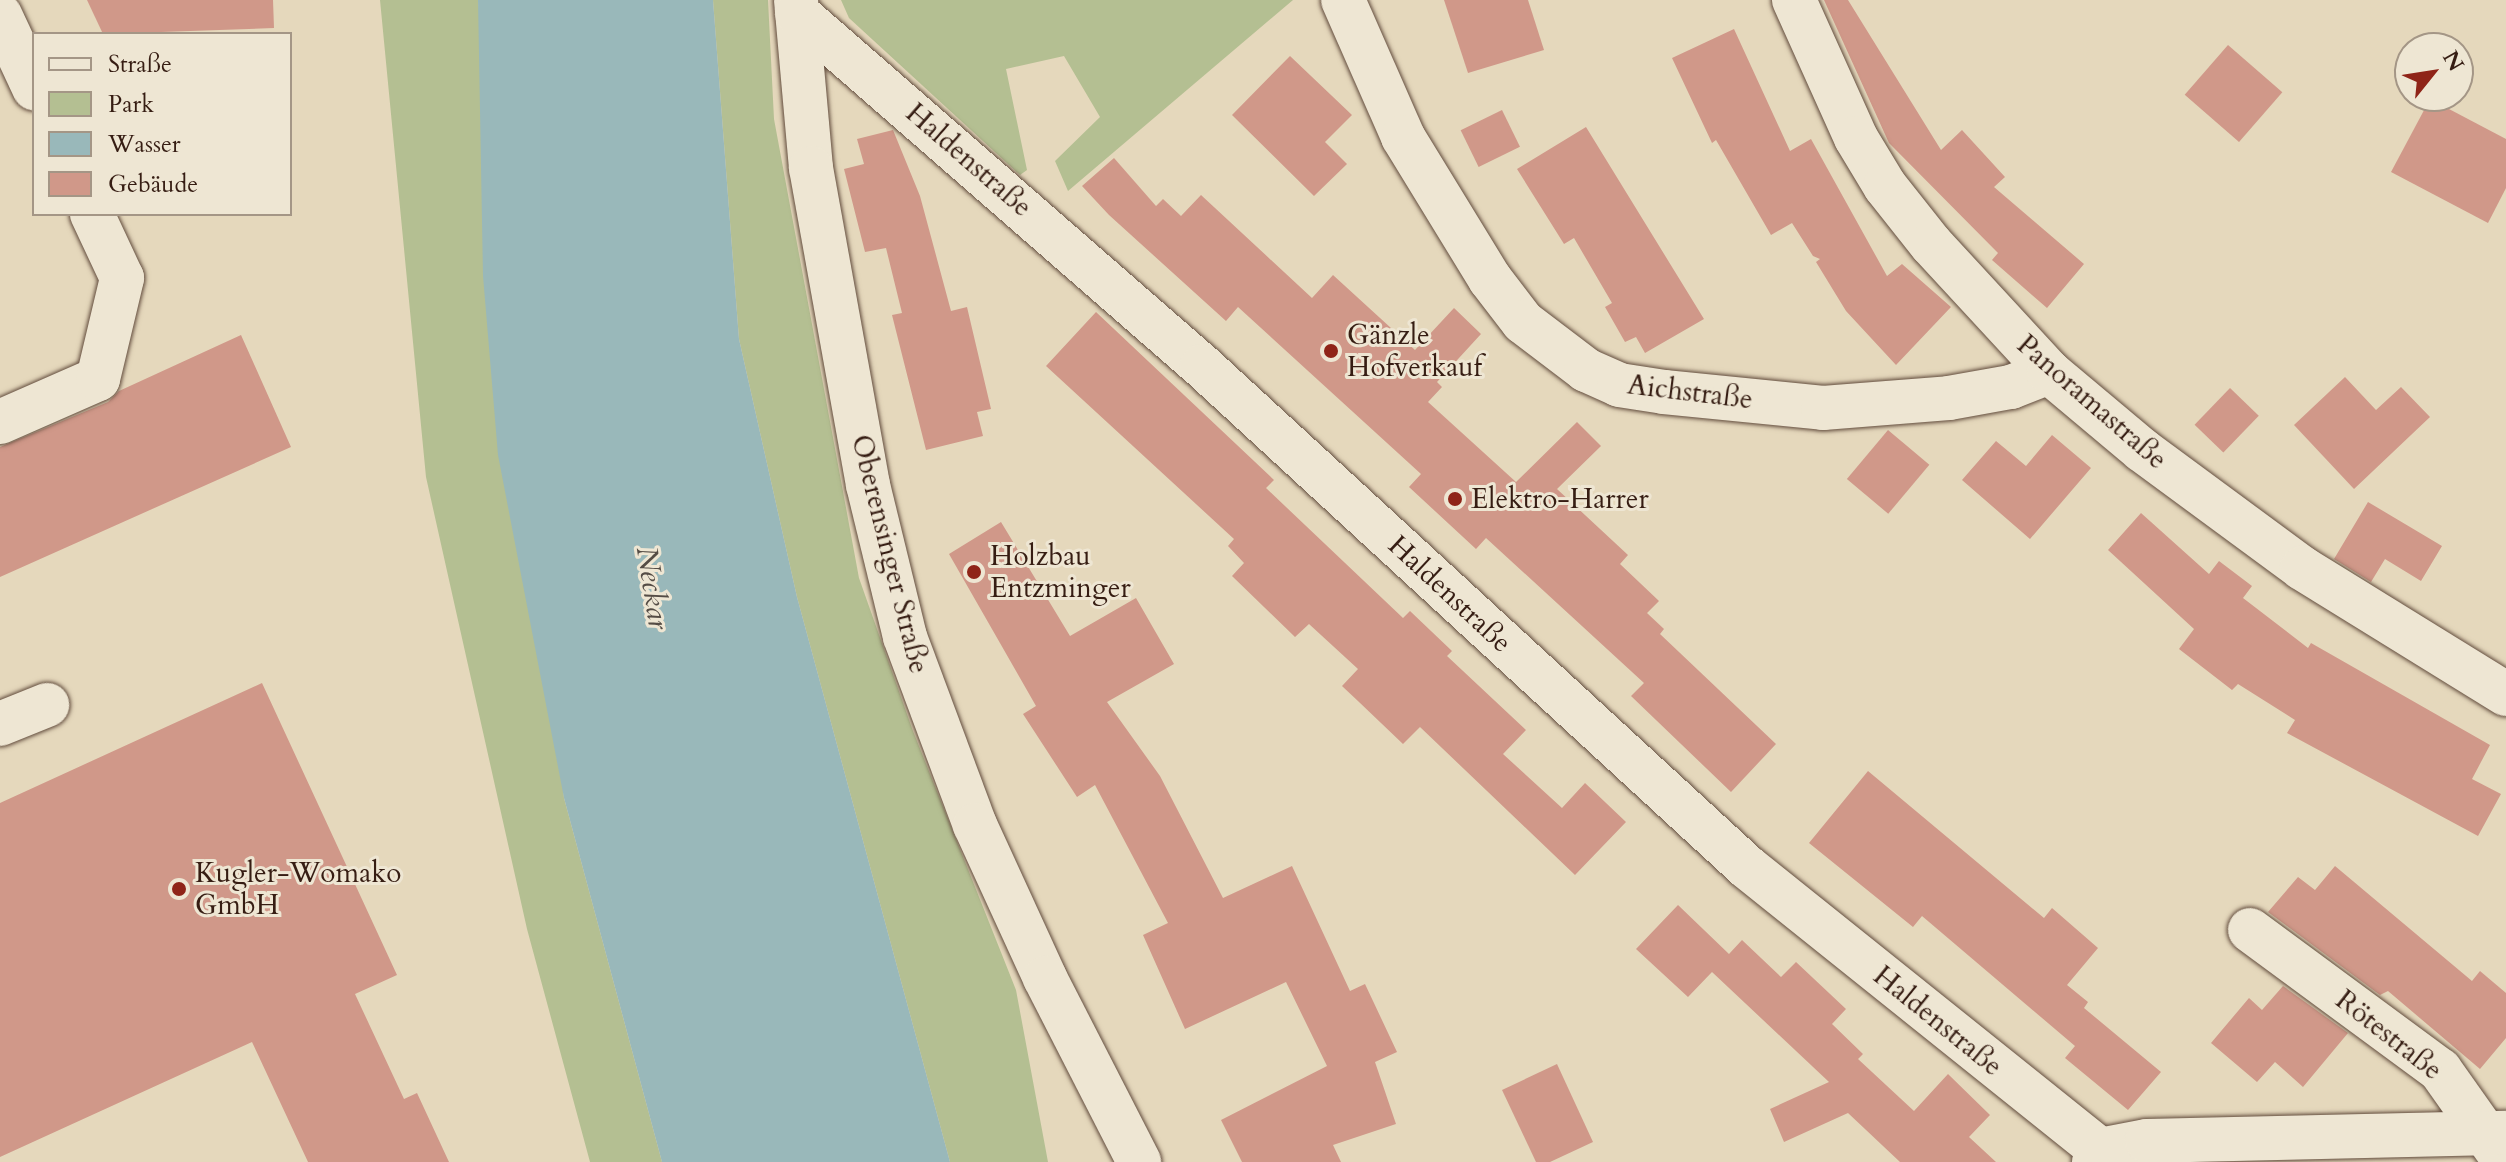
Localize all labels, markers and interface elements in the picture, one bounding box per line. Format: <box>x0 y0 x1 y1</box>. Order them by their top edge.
legend <box>32 32 292 216</box>
north arrow <box>2394 32 2474 112</box>
text: N <box>2435 45 2471 77</box>
text: Straße <box>108 48 172 81</box>
text: Park <box>108 88 154 121</box>
street label: Haldenstraße <box>899 96 1039 224</box>
text: Wasser <box>108 128 181 161</box>
text: Gebäude <box>108 168 198 201</box>
place label: Gänzle Hofverkauf <box>1347 318 1482 384</box>
street label: Panoramastraße <box>2010 328 2174 476</box>
marker: Gänzle Hofverkauf <box>1322 342 1340 360</box>
street label: Aichstraße <box>1625 368 1755 416</box>
street label: Oberensinger Straße <box>844 431 936 677</box>
place label: Elektro-Harrer <box>1471 482 1649 516</box>
marker: Elektro-Harrer <box>1446 490 1464 508</box>
street label: Haldenstraße <box>1381 528 1519 660</box>
place label: Holzbau Entzminger <box>990 539 1131 605</box>
water label: Neckar <box>628 544 676 632</box>
marker: Holzbau Entzminger <box>965 563 983 581</box>
place label: Kugler-Womako GmbH <box>195 856 401 922</box>
marker: Kugler-Womako GmbH <box>170 880 188 898</box>
street label: Haldenstraße <box>1867 959 2009 1083</box>
street label: Rötestraße <box>2329 983 2449 1087</box>

